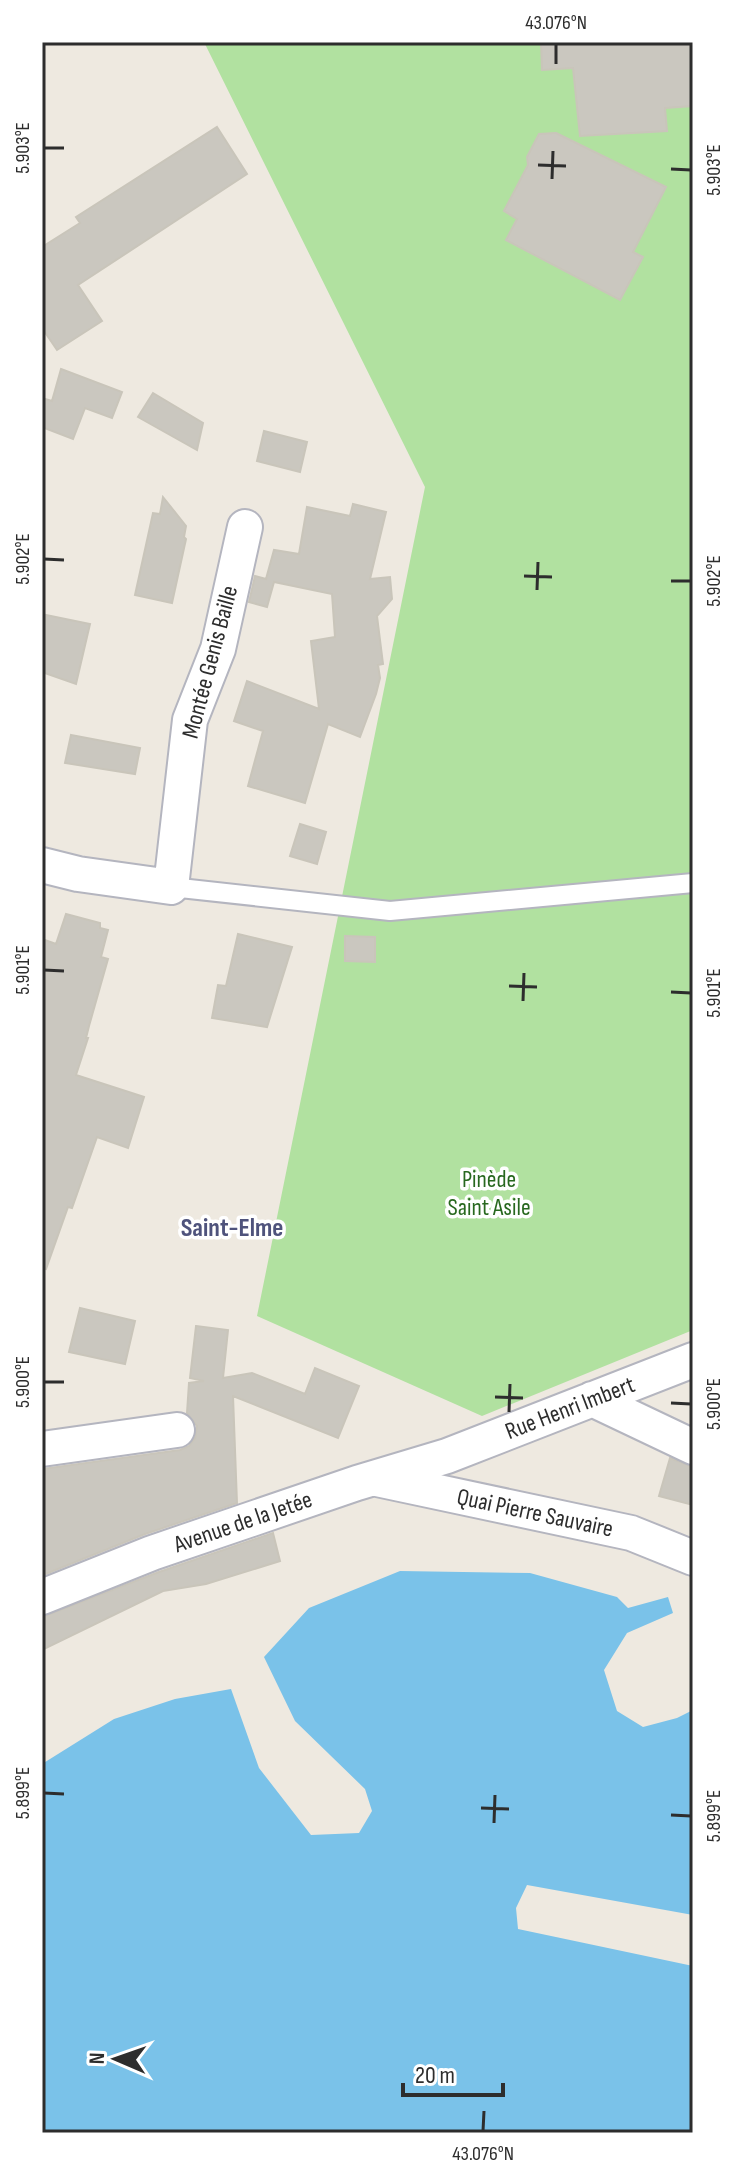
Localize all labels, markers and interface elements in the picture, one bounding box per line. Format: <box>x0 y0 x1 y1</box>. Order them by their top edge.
text: 43.076°N <box>525 11 587 35</box>
text: 5.903°E <box>11 122 35 174</box>
text: 5.903°E <box>702 144 726 196</box>
text: 5.902°E <box>11 533 35 585</box>
text: 5.902°E <box>702 555 726 607</box>
street label: Montée Genis Baille <box>176 583 244 741</box>
text: 5.901°E <box>11 945 35 995</box>
text: 5.901°E <box>702 968 726 1018</box>
park label: Pinède Saint Asile <box>447 1165 531 1222</box>
district label: Saint-Elme <box>181 1213 283 1244</box>
text: 5.900°E <box>11 1356 35 1408</box>
street label: Rue Henri Imbert <box>501 1370 639 1446</box>
text: 5.900°E <box>702 1378 726 1430</box>
street label: Quai Pierre Sauvaire <box>454 1482 616 1544</box>
street label: Avenue de la Jetée <box>169 1485 316 1560</box>
text: 5.899°E <box>11 1767 35 1819</box>
text: 5.899°E <box>702 1790 726 1842</box>
north arrow <box>76 2019 156 2099</box>
scale bar <box>403 2047 503 2097</box>
text: N <box>84 2052 111 2065</box>
text: 20 m <box>415 2061 455 2090</box>
text: 43.076°N <box>452 2142 514 2166</box>

